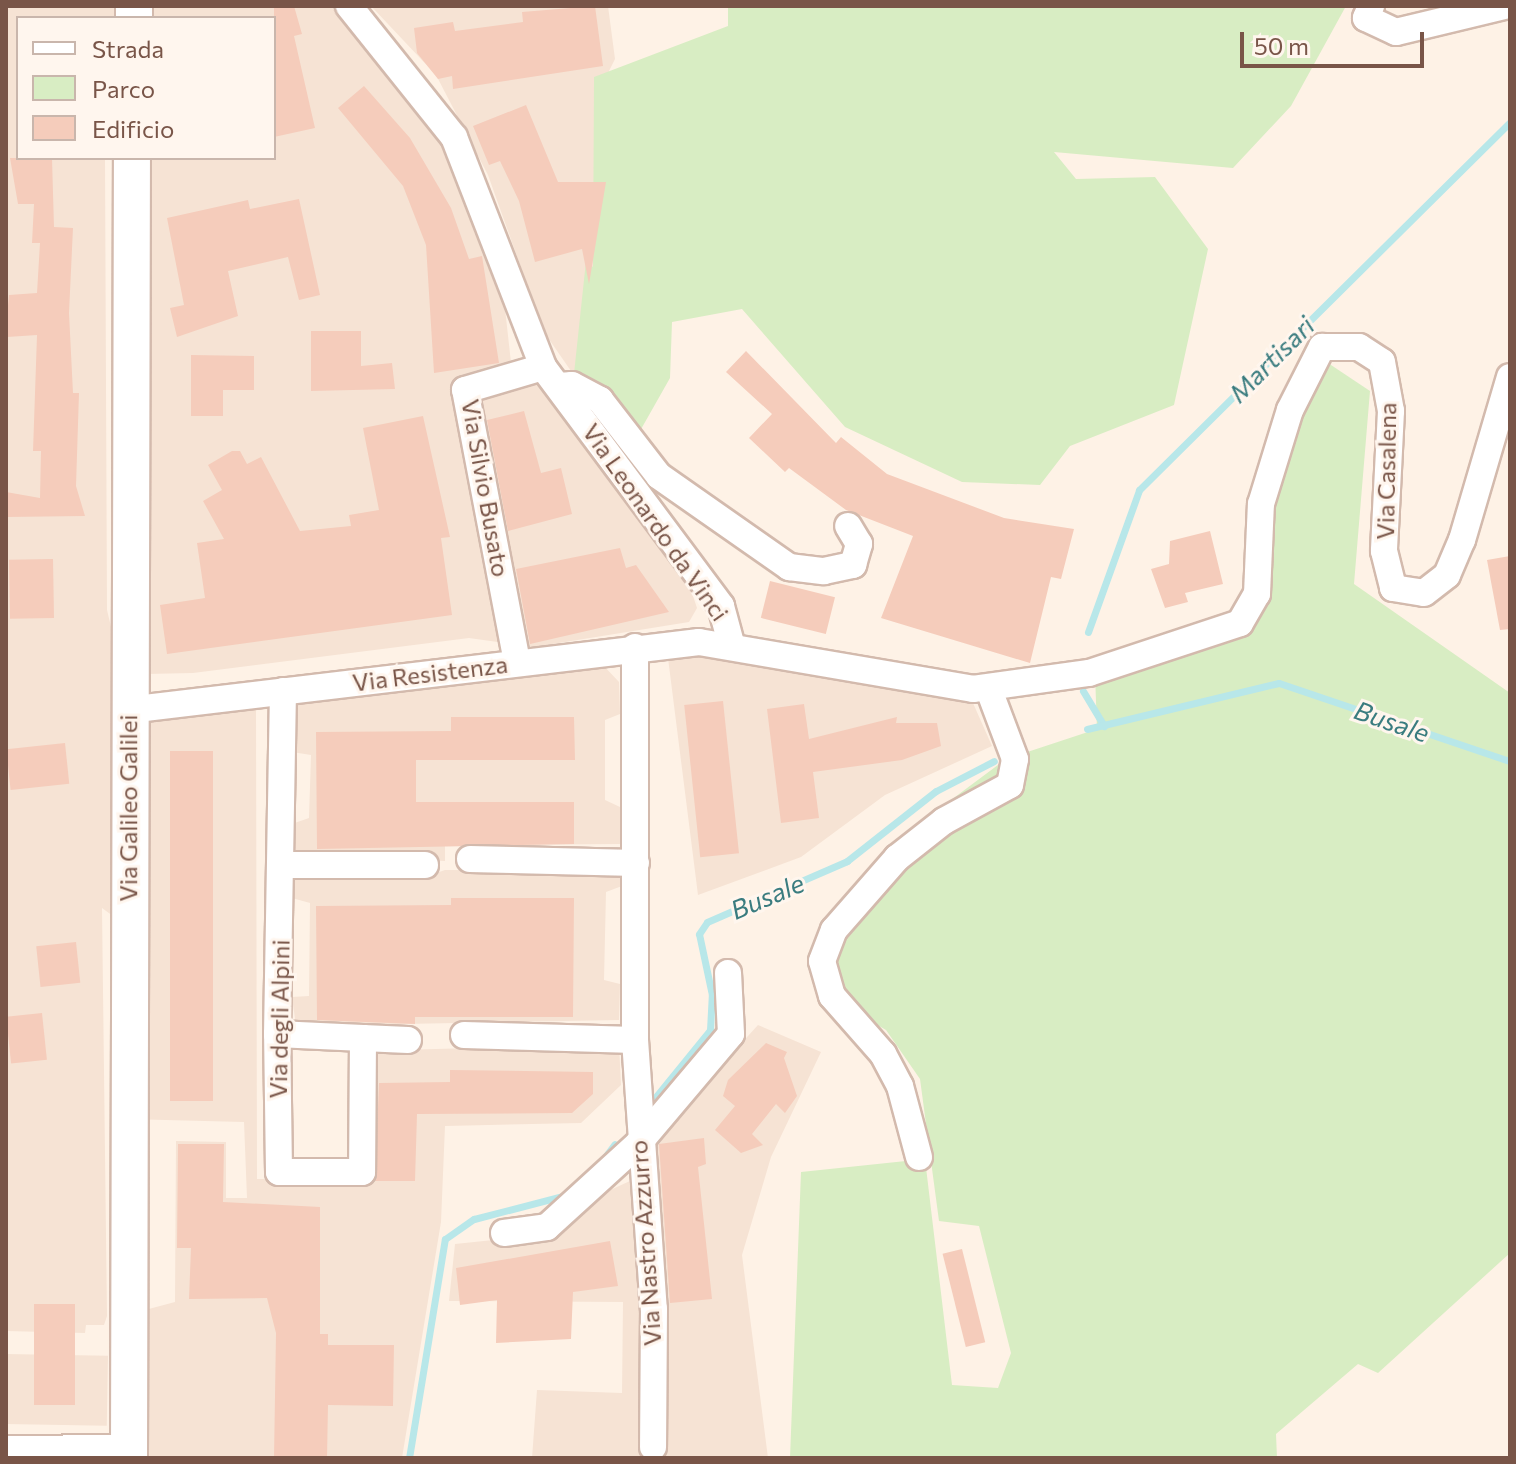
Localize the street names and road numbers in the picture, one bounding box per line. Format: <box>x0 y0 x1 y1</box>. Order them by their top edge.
street label: Via Silvio Busato <box>456 397 516 579</box>
street label: Via Casalena <box>1370 402 1402 540</box>
street label: Via Leonardo da Vinci <box>577 418 735 626</box>
street label: Via Resistenza <box>351 649 509 697</box>
street label: Via Galileo Galilei <box>114 714 142 902</box>
street label: Via degli Alpini <box>263 939 295 1099</box>
street label: Via Nastro Azzurro <box>623 1139 667 1347</box>

